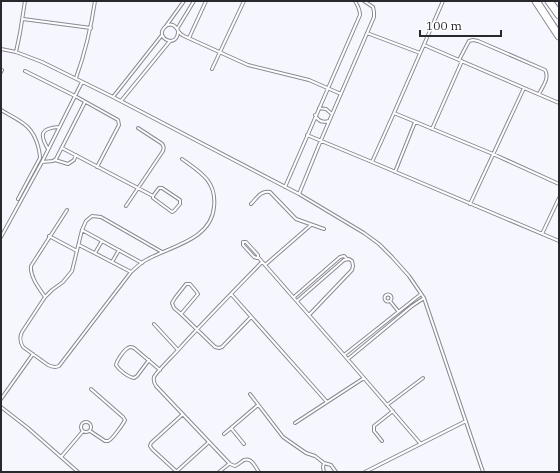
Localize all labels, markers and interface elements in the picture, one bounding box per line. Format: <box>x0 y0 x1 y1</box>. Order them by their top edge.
scale bar <box>420 12 501 38</box>
text: 100 m <box>426 18 462 33</box>

